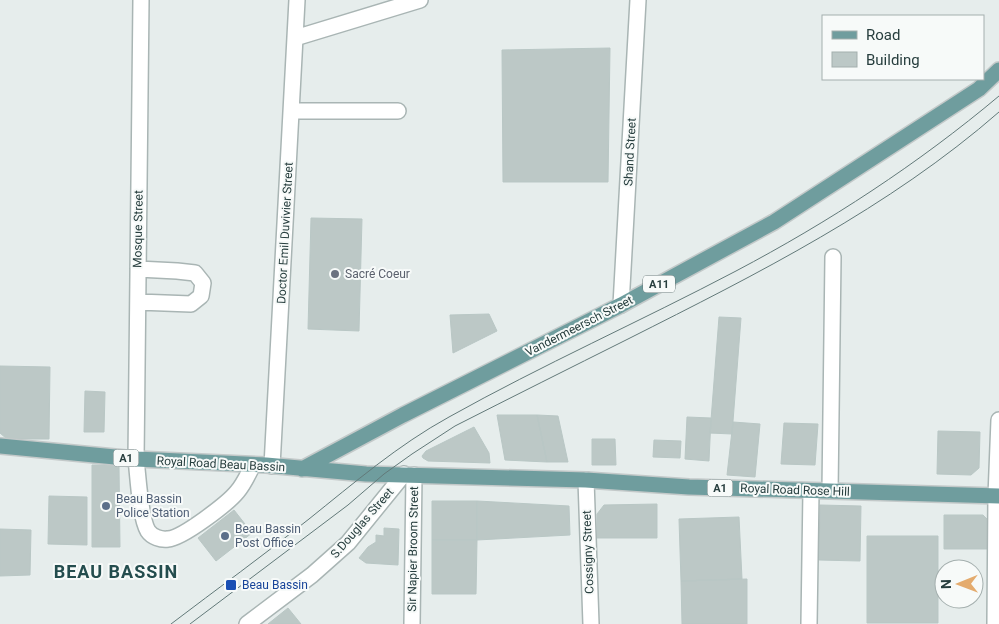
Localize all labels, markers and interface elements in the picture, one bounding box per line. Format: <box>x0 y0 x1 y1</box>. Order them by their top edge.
legend <box>822 15 984 80</box>
text: Road <box>866 26 900 44</box>
text: Building <box>866 51 920 69</box>
street label: Shand Street <box>621 117 639 186</box>
street label: Doctor Emil Duvivier Street <box>274 162 296 304</box>
street label: Mosque Street <box>130 190 146 268</box>
place label: Sacré Coeur <box>345 267 410 281</box>
marker: Sacré Coeur <box>329 268 341 280</box>
road number: A11 <box>643 276 675 292</box>
street label: Vandermeersch Street <box>523 293 635 359</box>
road number: A1 <box>114 449 138 466</box>
street label: Royal Road Beau Bassin <box>156 454 286 474</box>
road number: A1 <box>708 479 732 496</box>
street label: Royal Road Rose Hill <box>740 481 850 499</box>
street label: S.Douglas Street <box>328 485 396 561</box>
street label: Sir Napier Broom Street <box>405 486 421 612</box>
place label: Beau Bassin Police Station <box>116 492 190 520</box>
marker: Beau Bassin Police Station <box>100 500 112 512</box>
street label: Cossigny Street <box>580 510 596 594</box>
place label: Beau Bassin Post Office <box>235 522 301 550</box>
marker: Beau Bassin Post Office <box>219 530 231 542</box>
north arrow <box>934 559 984 609</box>
district label: BEAU BASSIN <box>54 561 178 582</box>
marker: Beau Bassin <box>224 578 238 592</box>
place label: Beau Bassin <box>242 578 308 592</box>
text: N <box>938 579 954 589</box>

